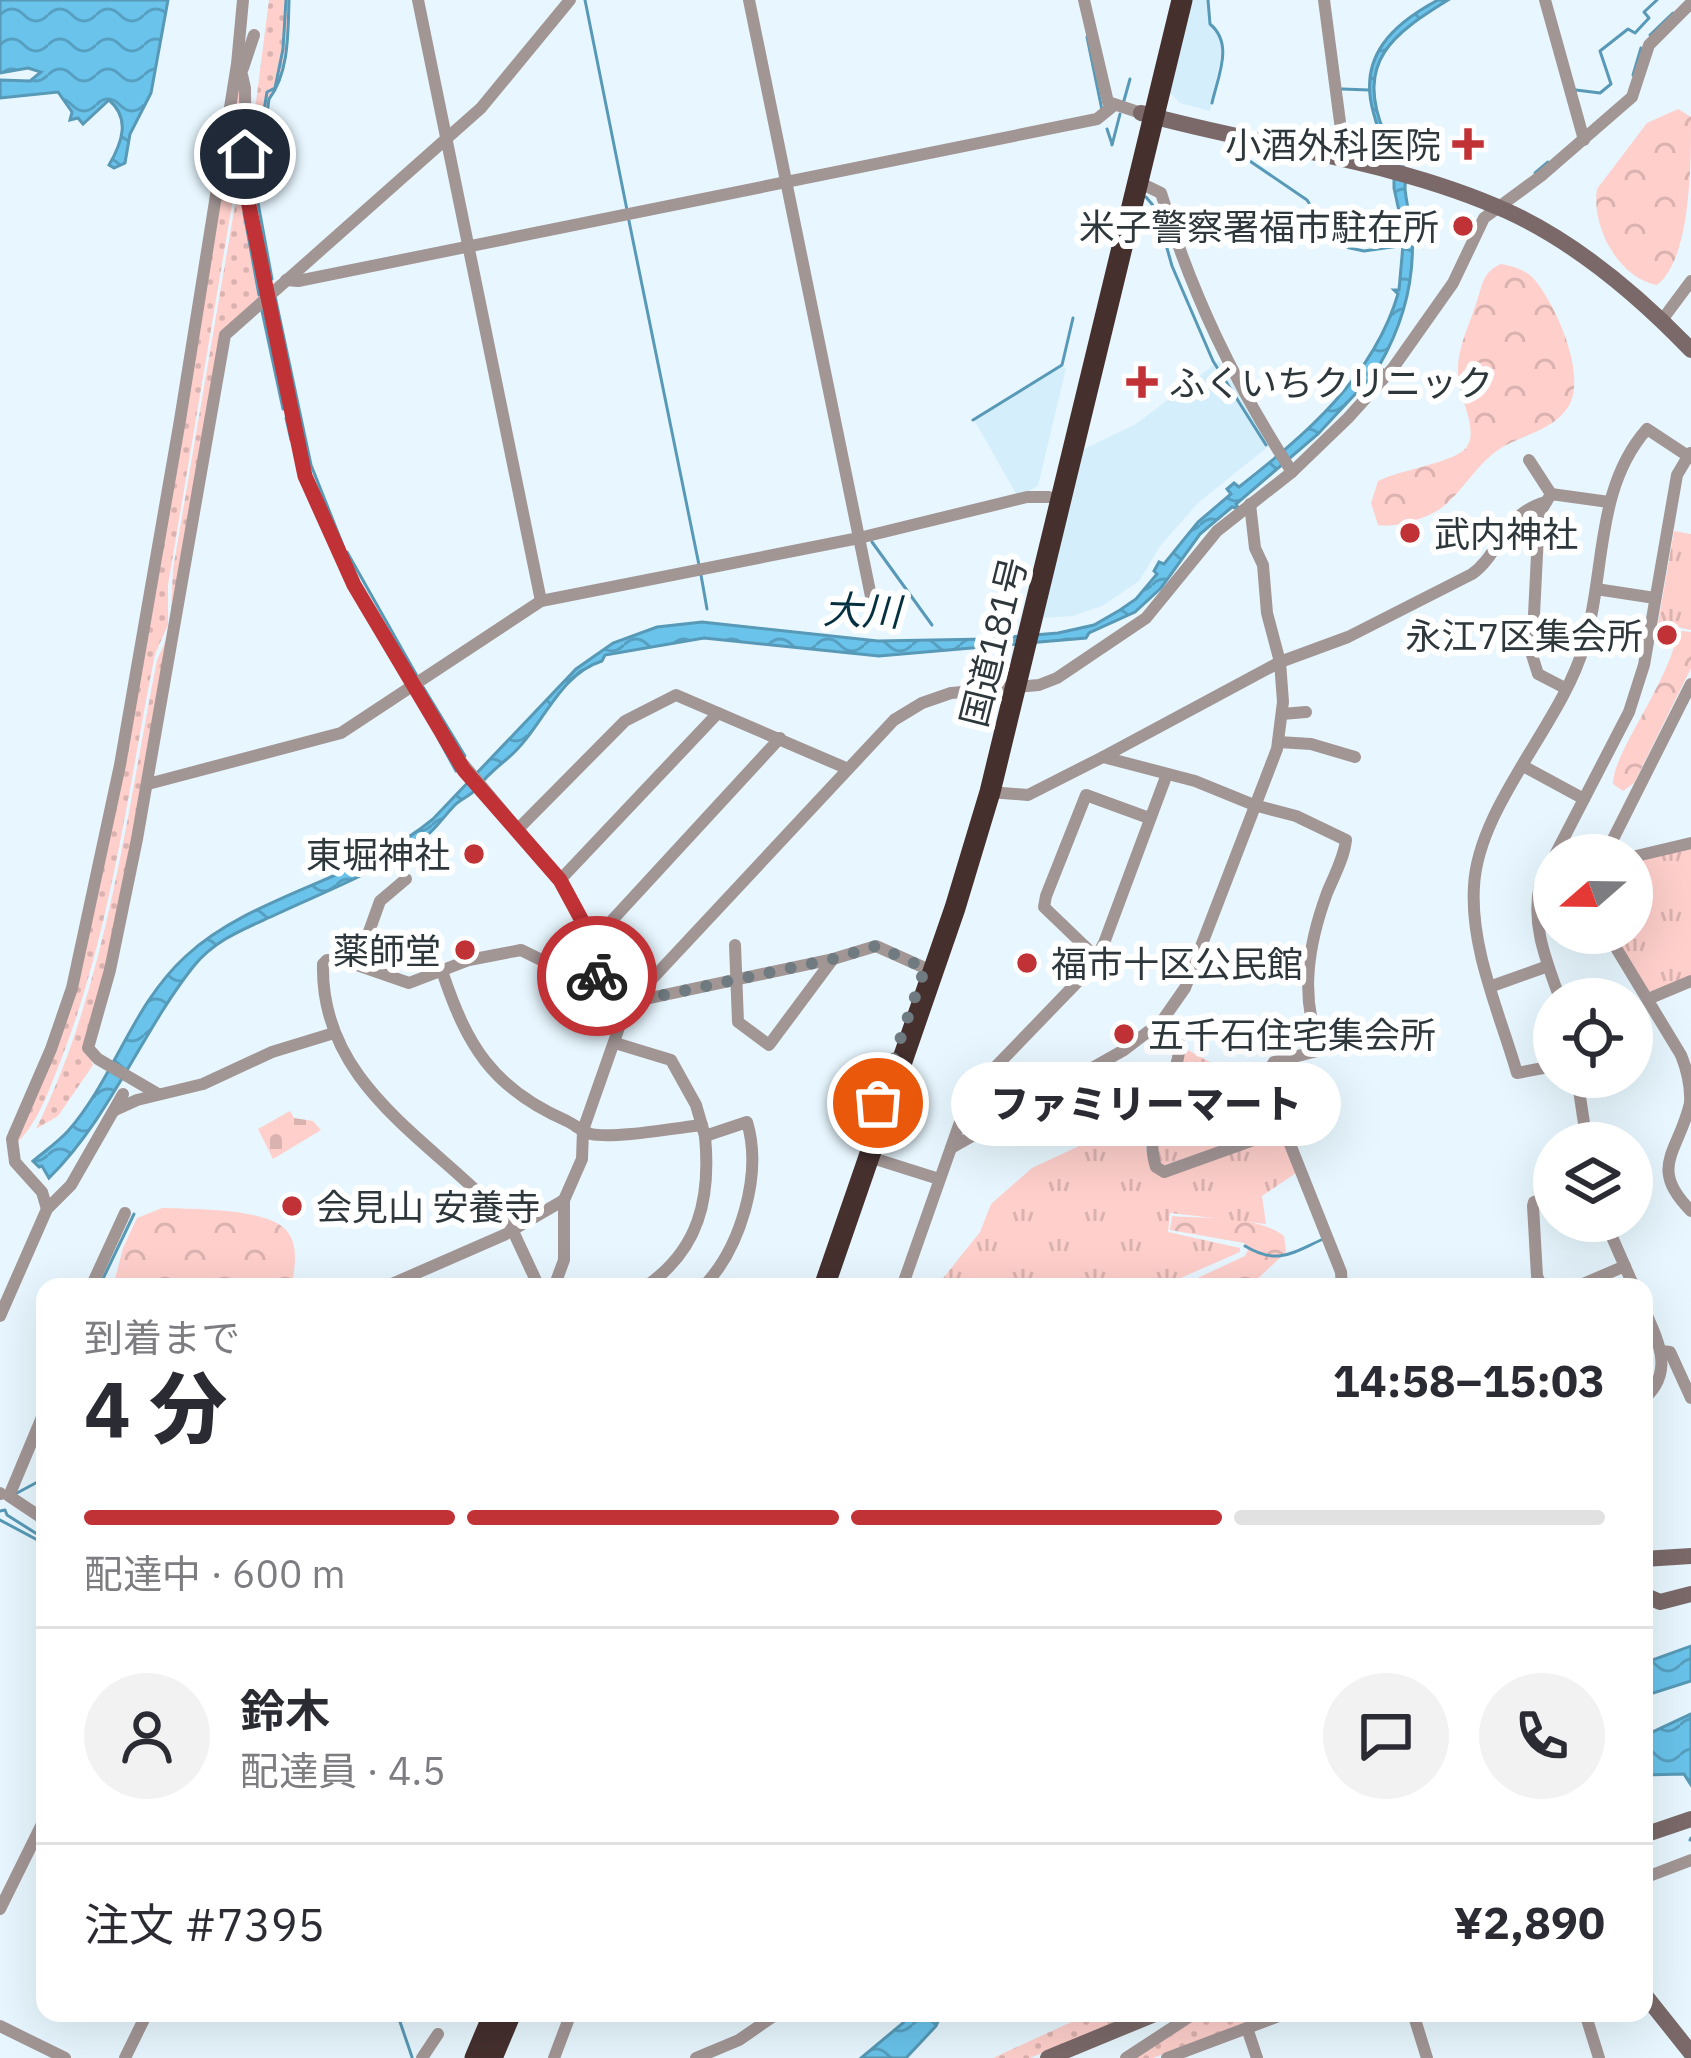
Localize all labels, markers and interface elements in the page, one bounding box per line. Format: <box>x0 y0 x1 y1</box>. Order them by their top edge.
pin <box>194 103 296 205</box>
icon: home <box>212 121 278 187</box>
place label: 小酒外科医院 <box>1225 121 1441 168</box>
marker: 小酒外科医院 <box>1452 128 1484 160</box>
place label: 米子警察署福市駐在所 <box>1079 203 1439 250</box>
marker: 米子警察署福市駐在所 <box>1450 213 1476 239</box>
place label: ふくいちクリニック <box>1169 359 1493 406</box>
marker: ふくいちクリニック <box>1126 366 1158 398</box>
place label: 武内神社 <box>1434 510 1578 557</box>
marker: 武内神社 <box>1397 520 1423 546</box>
street label: 国道181号 <box>949 552 1037 732</box>
water label: 大川 <box>822 583 906 637</box>
place label: 永江7区集会所 <box>1405 612 1643 659</box>
marker: 永江7区集会所 <box>1654 622 1680 648</box>
place label: 東堀神社 <box>306 831 450 878</box>
north arrow <box>1533 834 1653 954</box>
map controls <box>1533 834 1653 1242</box>
marker: 東堀神社 <box>461 841 487 867</box>
courier <box>537 916 657 1036</box>
place label: 薬師堂 <box>333 927 441 974</box>
marker: 薬師堂 <box>452 937 478 963</box>
place label: 福市十区公民館 <box>1051 940 1303 987</box>
icon: bike <box>564 943 630 1009</box>
marker: 福市十区公民館 <box>1014 950 1040 976</box>
button: locate <box>1533 978 1653 1098</box>
place label: 五千石住宅集会所 <box>1148 1011 1436 1058</box>
marker: 五千石住宅集会所 <box>1111 1021 1137 1047</box>
pin <box>827 1052 929 1154</box>
callout: ファミリーマート <box>950 1061 1340 1145</box>
icon: bag <box>845 1070 911 1136</box>
text: ファミリーマート <box>990 1078 1302 1129</box>
button: layers <box>1533 1122 1653 1242</box>
place label: 会見山 安養寺 <box>316 1183 541 1230</box>
marker: 会見山 安養寺 <box>279 1193 305 1219</box>
text: 到着まで <box>84 1312 240 1363</box>
text: 14:58–15:03 <box>1333 1351 1605 1409</box>
text: 4 分 <box>84 1357 227 1458</box>
text: 配達中 · 600 m <box>84 1548 346 1599</box>
button: person <box>84 1673 210 1799</box>
button: chat <box>1323 1673 1449 1799</box>
button: phone <box>1479 1673 1605 1799</box>
text: 鈴木 <box>240 1681 330 1739</box>
text: 配達員 · 4.5 <box>240 1745 446 1796</box>
text: ¥2,890 <box>1454 1893 1605 1951</box>
text: 注文 #7395 <box>84 1895 325 1953</box>

